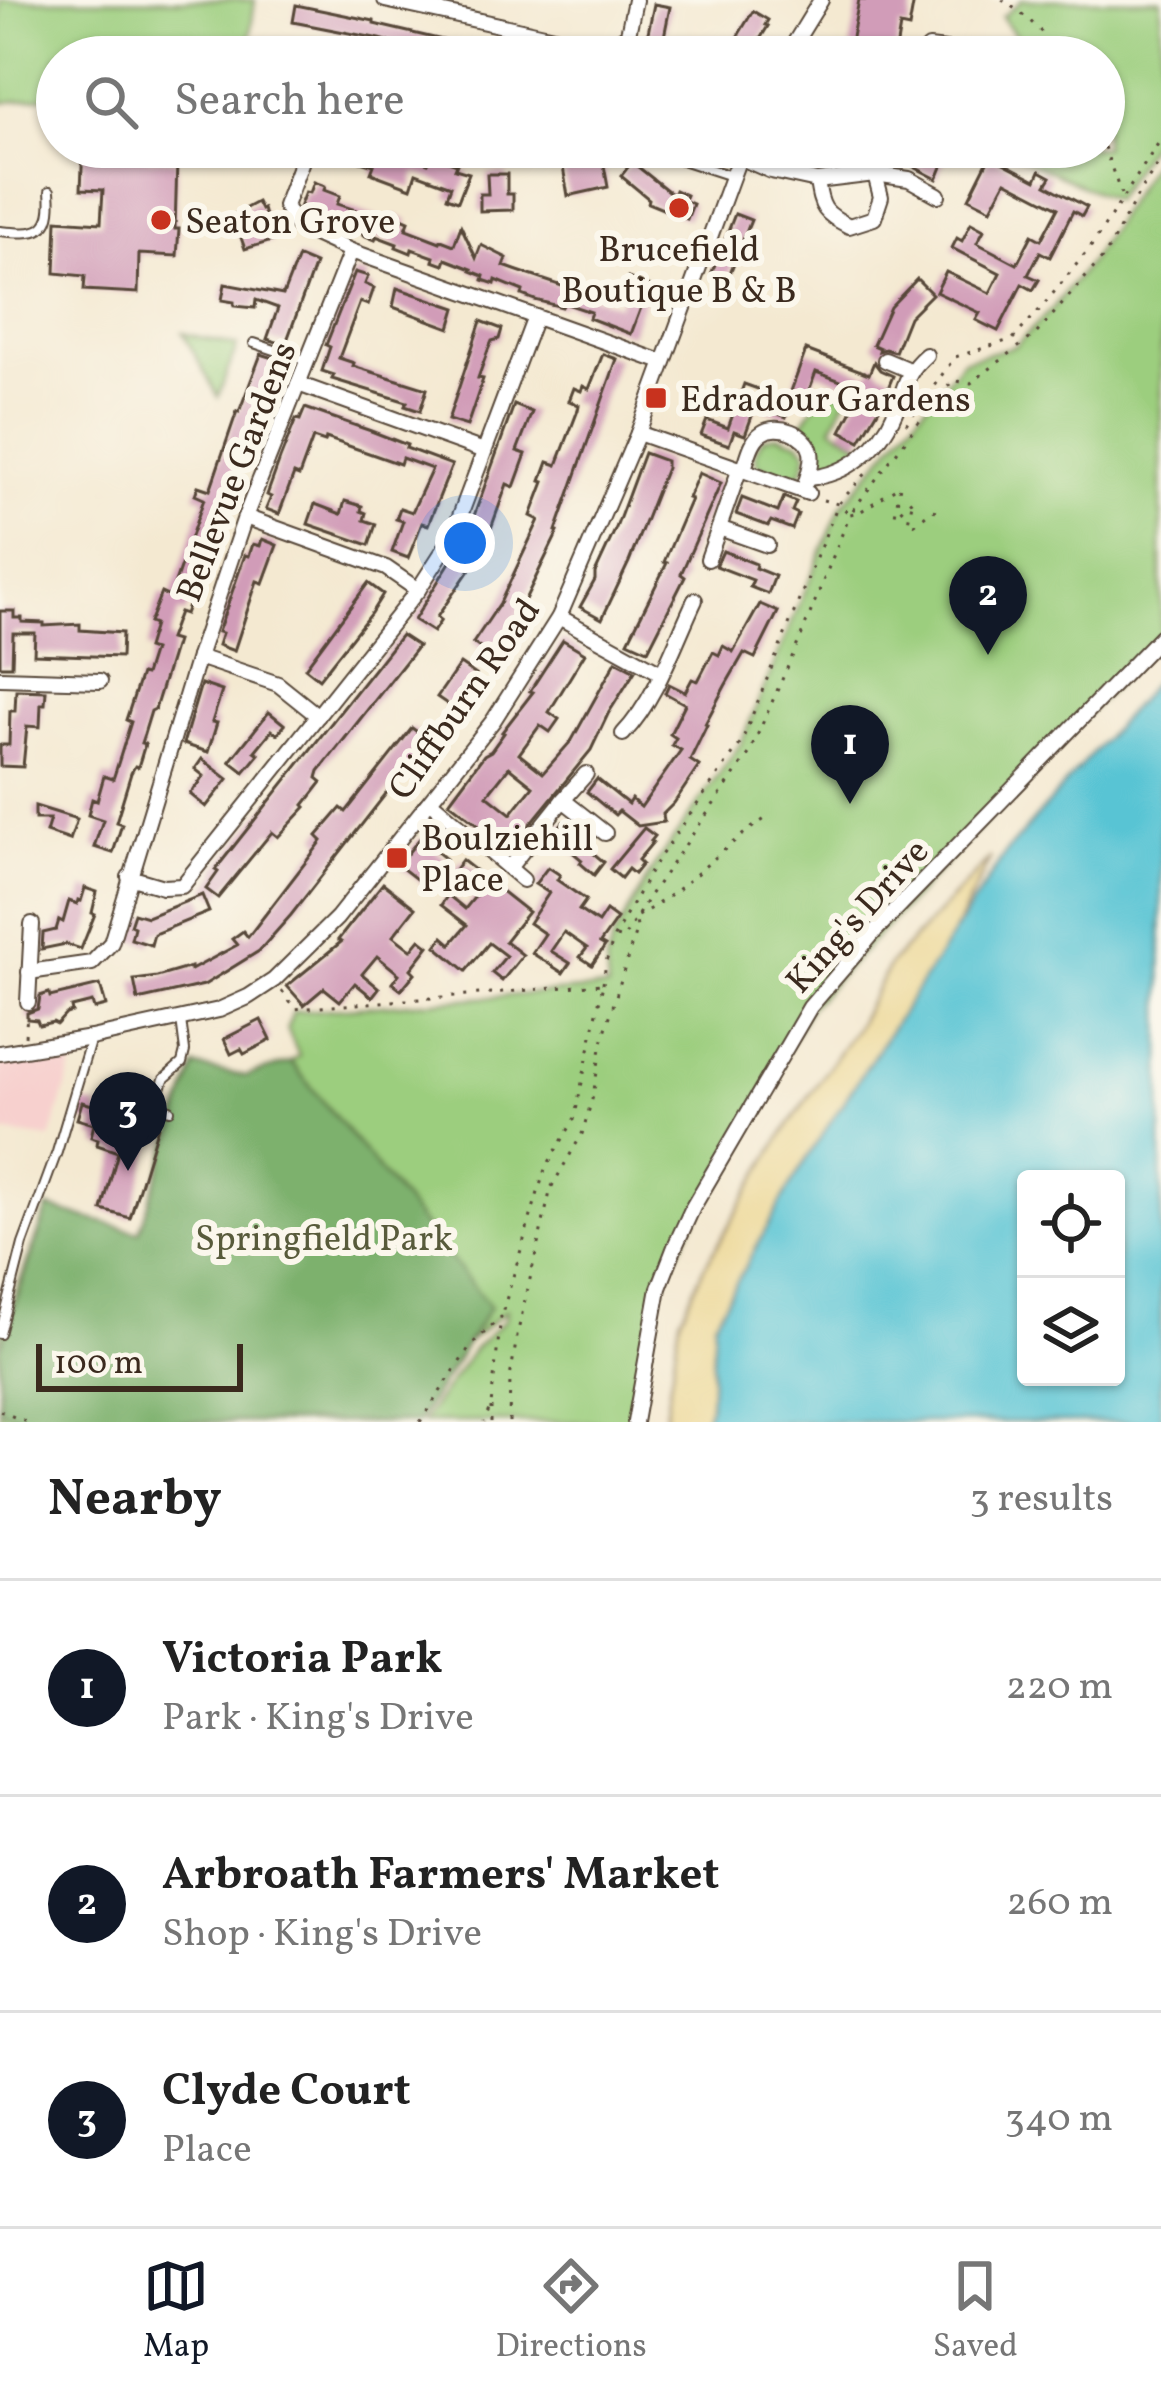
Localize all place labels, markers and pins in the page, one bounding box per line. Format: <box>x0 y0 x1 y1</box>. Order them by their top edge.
marker: Brucefield Boutique B & B <box>666 195 692 221</box>
place label: Seaton Grove <box>185 199 395 249</box>
marker: Seaton Grove <box>148 207 174 233</box>
place label: Brucefield Boutique B & B <box>561 227 797 318</box>
place label: Edradour Gardens <box>680 377 971 427</box>
marker: Edradour Gardens <box>643 385 669 411</box>
pin: 2 <box>949 556 1027 655</box>
pin: 1 <box>811 705 889 804</box>
place label: Boulziehill Place <box>421 816 593 907</box>
marker: Boulziehill Place <box>384 845 410 871</box>
pin: 3 <box>89 1072 167 1171</box>

